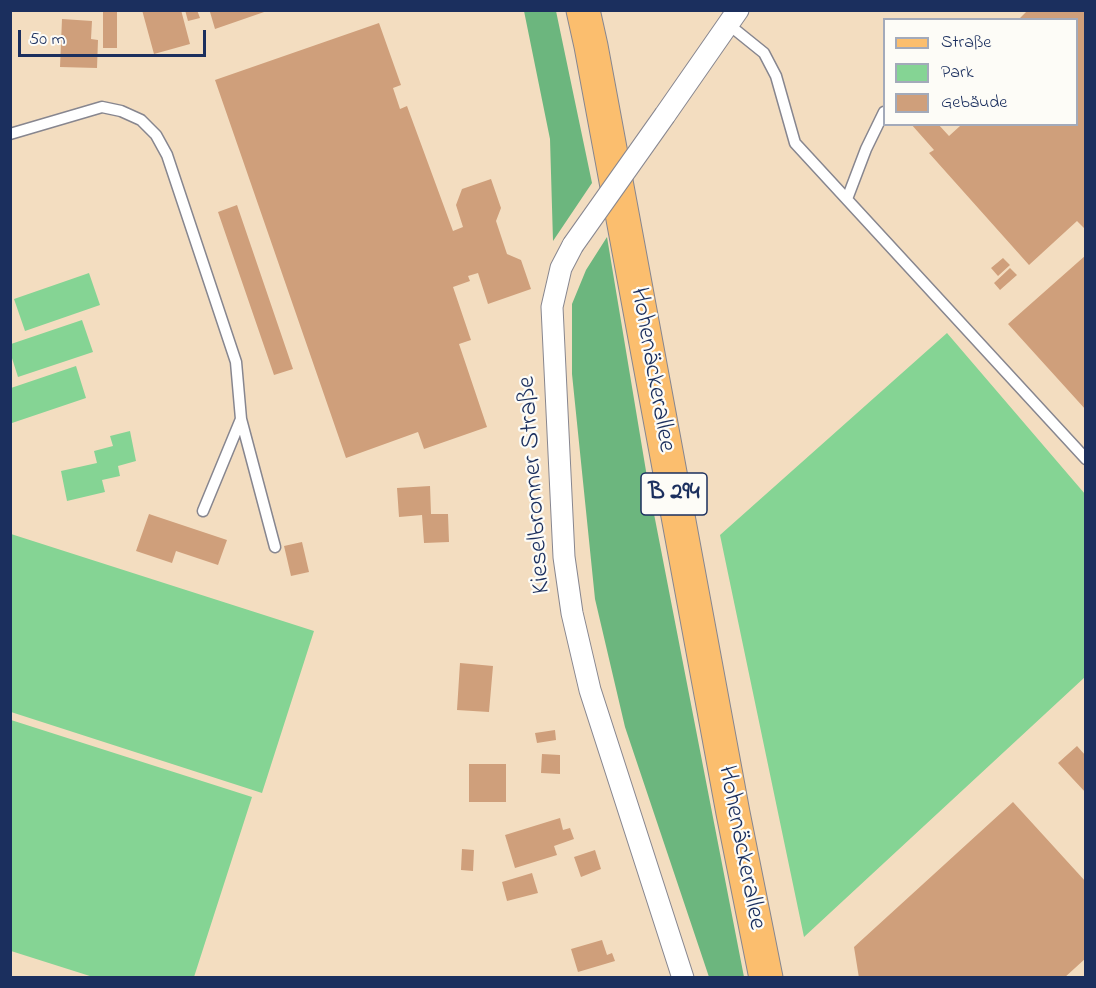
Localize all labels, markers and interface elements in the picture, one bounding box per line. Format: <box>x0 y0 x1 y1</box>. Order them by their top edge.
scale bar <box>21 18 208 56</box>
legend <box>883 18 1078 126</box>
text: 50 m <box>29 27 66 53</box>
text: Straße <box>941 30 991 56</box>
text: Park <box>941 60 974 86</box>
text: Gebäude <box>941 90 1007 116</box>
street label: Hohenäckerallee <box>621 285 681 455</box>
street label: Kieselbronner Straße <box>513 375 559 595</box>
road number: B 294 <box>641 473 707 515</box>
street label: Hohenäckerallee <box>709 763 771 933</box>

